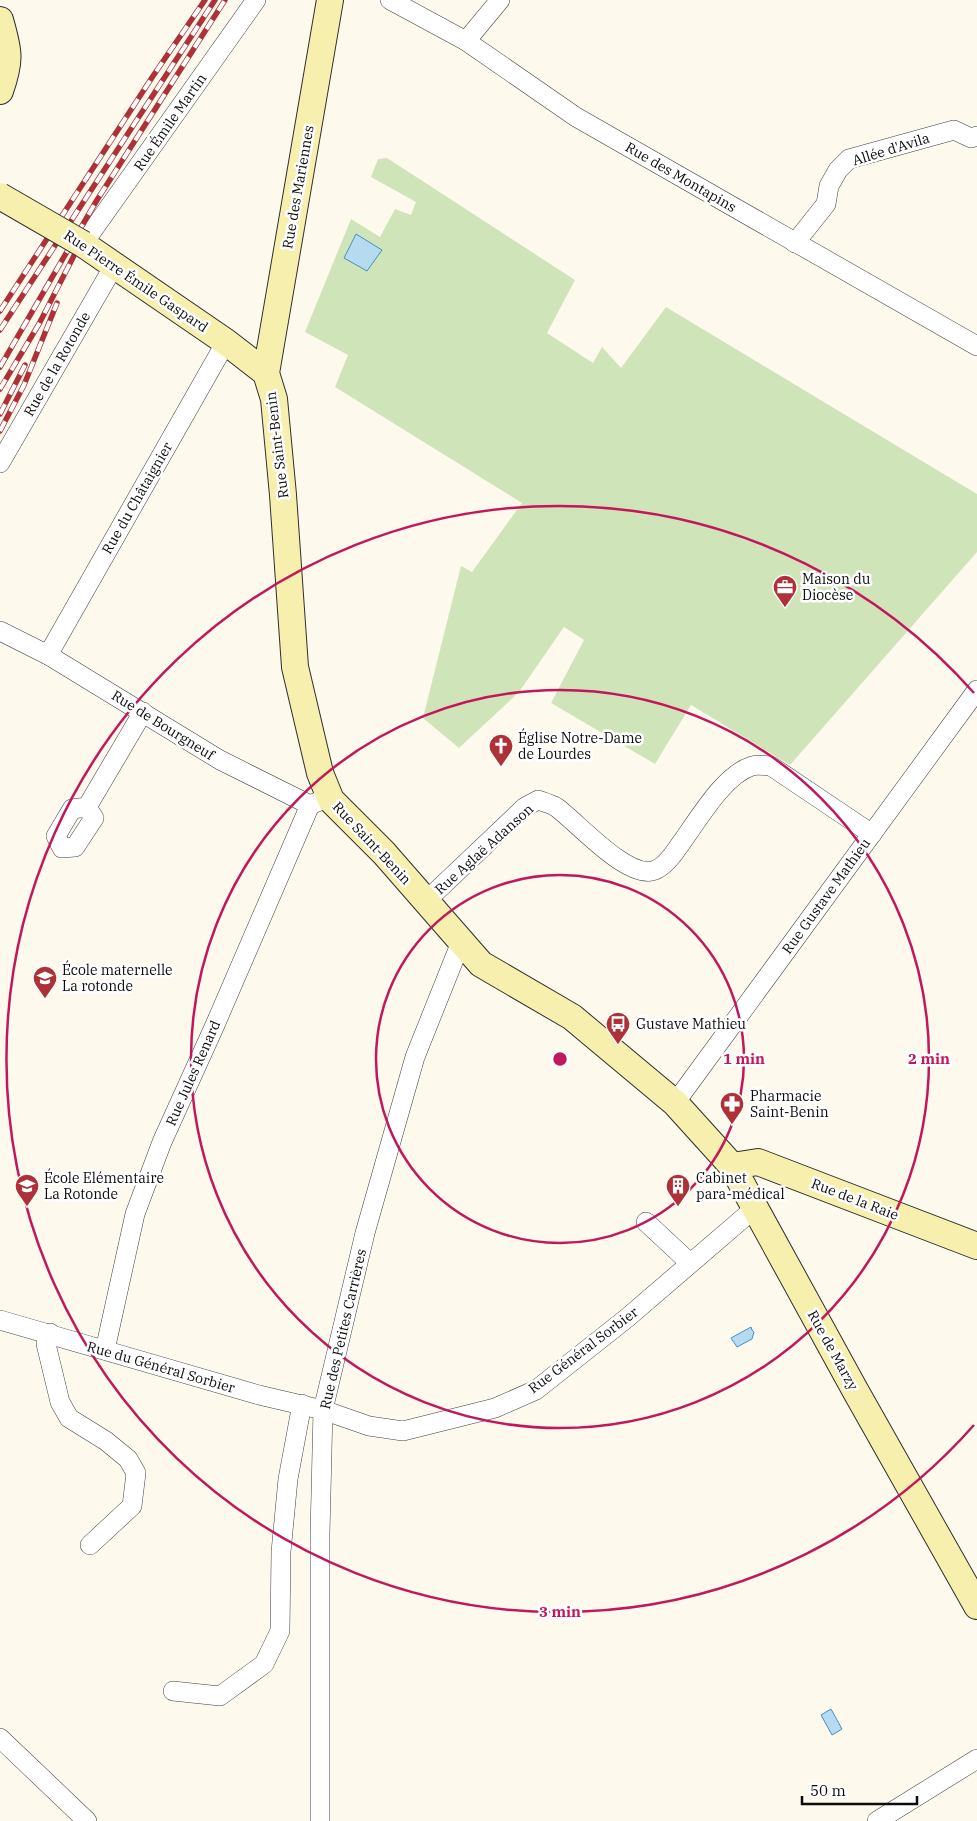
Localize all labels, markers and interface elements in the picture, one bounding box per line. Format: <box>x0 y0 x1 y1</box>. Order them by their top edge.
street label: Rue Émile Martin <box>129 69 210 174</box>
street label: Rue des Mariennes <box>278 124 318 250</box>
street label: Allée d'Avila <box>850 129 932 169</box>
street label: Rue des Montapins <box>622 138 740 216</box>
street label: Rue Pierre Émile Gaspard <box>60 225 212 336</box>
street label: Rue de la Rotonde <box>20 308 94 420</box>
street label: Rue Saint-Benin <box>262 391 292 499</box>
street label: Rue du Châtaignier <box>98 438 177 557</box>
place label: Maison du Diocèse <box>802 570 871 604</box>
office icon: Maison du Diocèse <box>772 574 798 608</box>
street label: Rue de Bourgneuf <box>108 686 219 764</box>
place label: Église Notre-Dame de Lourdes <box>518 728 642 763</box>
church icon: Église Notre-Dame de Lourdes <box>488 733 514 767</box>
street label: Rue Saint-Benin <box>329 798 415 888</box>
street label: Rue Aglaë Adanson <box>431 800 537 898</box>
street label: Rue Gustave Mathieu <box>778 834 874 957</box>
place label: École maternelle La rotonde <box>62 960 173 995</box>
school or university icon: École maternelle La rotonde <box>32 965 58 999</box>
bus stop icon: Gustave Mathieu <box>605 1011 631 1045</box>
place label: Gustave Mathieu <box>636 1015 746 1033</box>
street label: Rue Jules Renard <box>162 1017 225 1129</box>
text: 1 min <box>723 1049 765 1068</box>
text: 2 min <box>908 1049 950 1068</box>
centre of rings <box>551 1050 569 1068</box>
place label: Pharmacie Saint-Benin <box>750 1087 829 1121</box>
pharmacy icon: Pharmacie Saint-Benin <box>719 1091 745 1125</box>
place label: École Elémentaire La Rotonde <box>44 1168 164 1203</box>
place label: Cabinet para-médical <box>696 1169 785 1203</box>
school or university icon: École Elémentaire La Rotonde <box>14 1173 40 1207</box>
building icon: Cabinet para-médical <box>665 1173 691 1207</box>
street label: Rue de la Raie <box>809 1174 901 1224</box>
street label: Rue des Petites Carrières <box>316 1247 370 1411</box>
street label: Rue Général Sorbier <box>525 1302 642 1397</box>
street label: Rue de Marzy <box>804 1307 863 1394</box>
street label: Rue du Général Sorbier <box>85 1337 238 1397</box>
text: 3 min <box>539 1602 581 1621</box>
scale bar <box>802 1774 917 1806</box>
text: 50 m <box>810 1781 846 1800</box>

